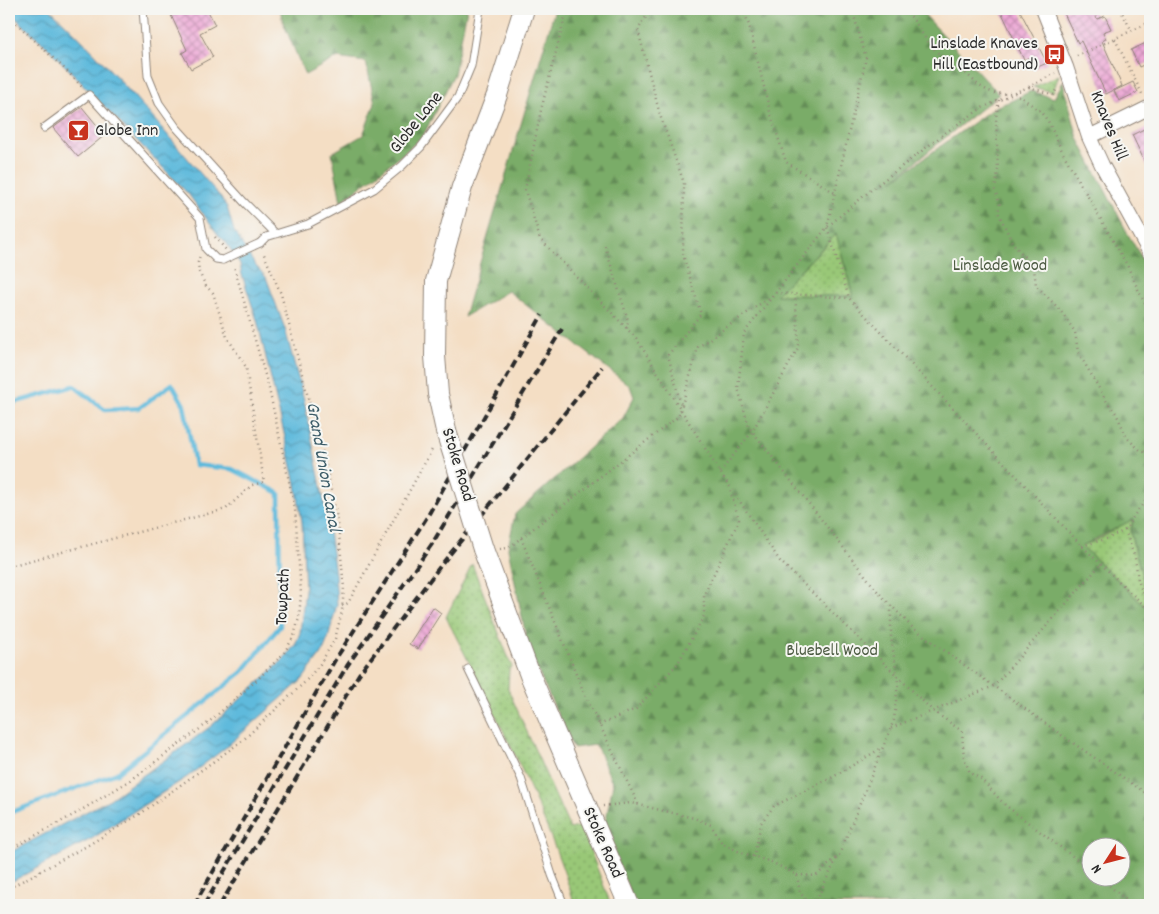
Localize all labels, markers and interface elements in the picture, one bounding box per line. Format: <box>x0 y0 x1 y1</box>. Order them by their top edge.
place label: Linslade Knaves Hill (Eastbound) <box>930 32 1038 78</box>
bus stop icon: Linslade Knaves Hill (Eastbound) <box>1042 42 1066 66</box>
street label: Globe Lane <box>384 87 450 159</box>
street label: Knaves Hill <box>1083 87 1134 165</box>
bar icon: Globe Inn <box>67 119 91 143</box>
place label: Globe Inn <box>95 119 158 144</box>
park label: Linslade Wood <box>953 254 1047 279</box>
water label: Grand Union Canal <box>297 400 347 535</box>
street label: Stoke Road <box>434 425 480 505</box>
street label: Towpath <box>270 568 298 626</box>
park label: Bluebell Wood <box>786 639 878 664</box>
street label: Stoke Road <box>575 803 629 883</box>
north arrow <box>1082 836 1132 886</box>
text: N <box>1087 860 1107 877</box>

